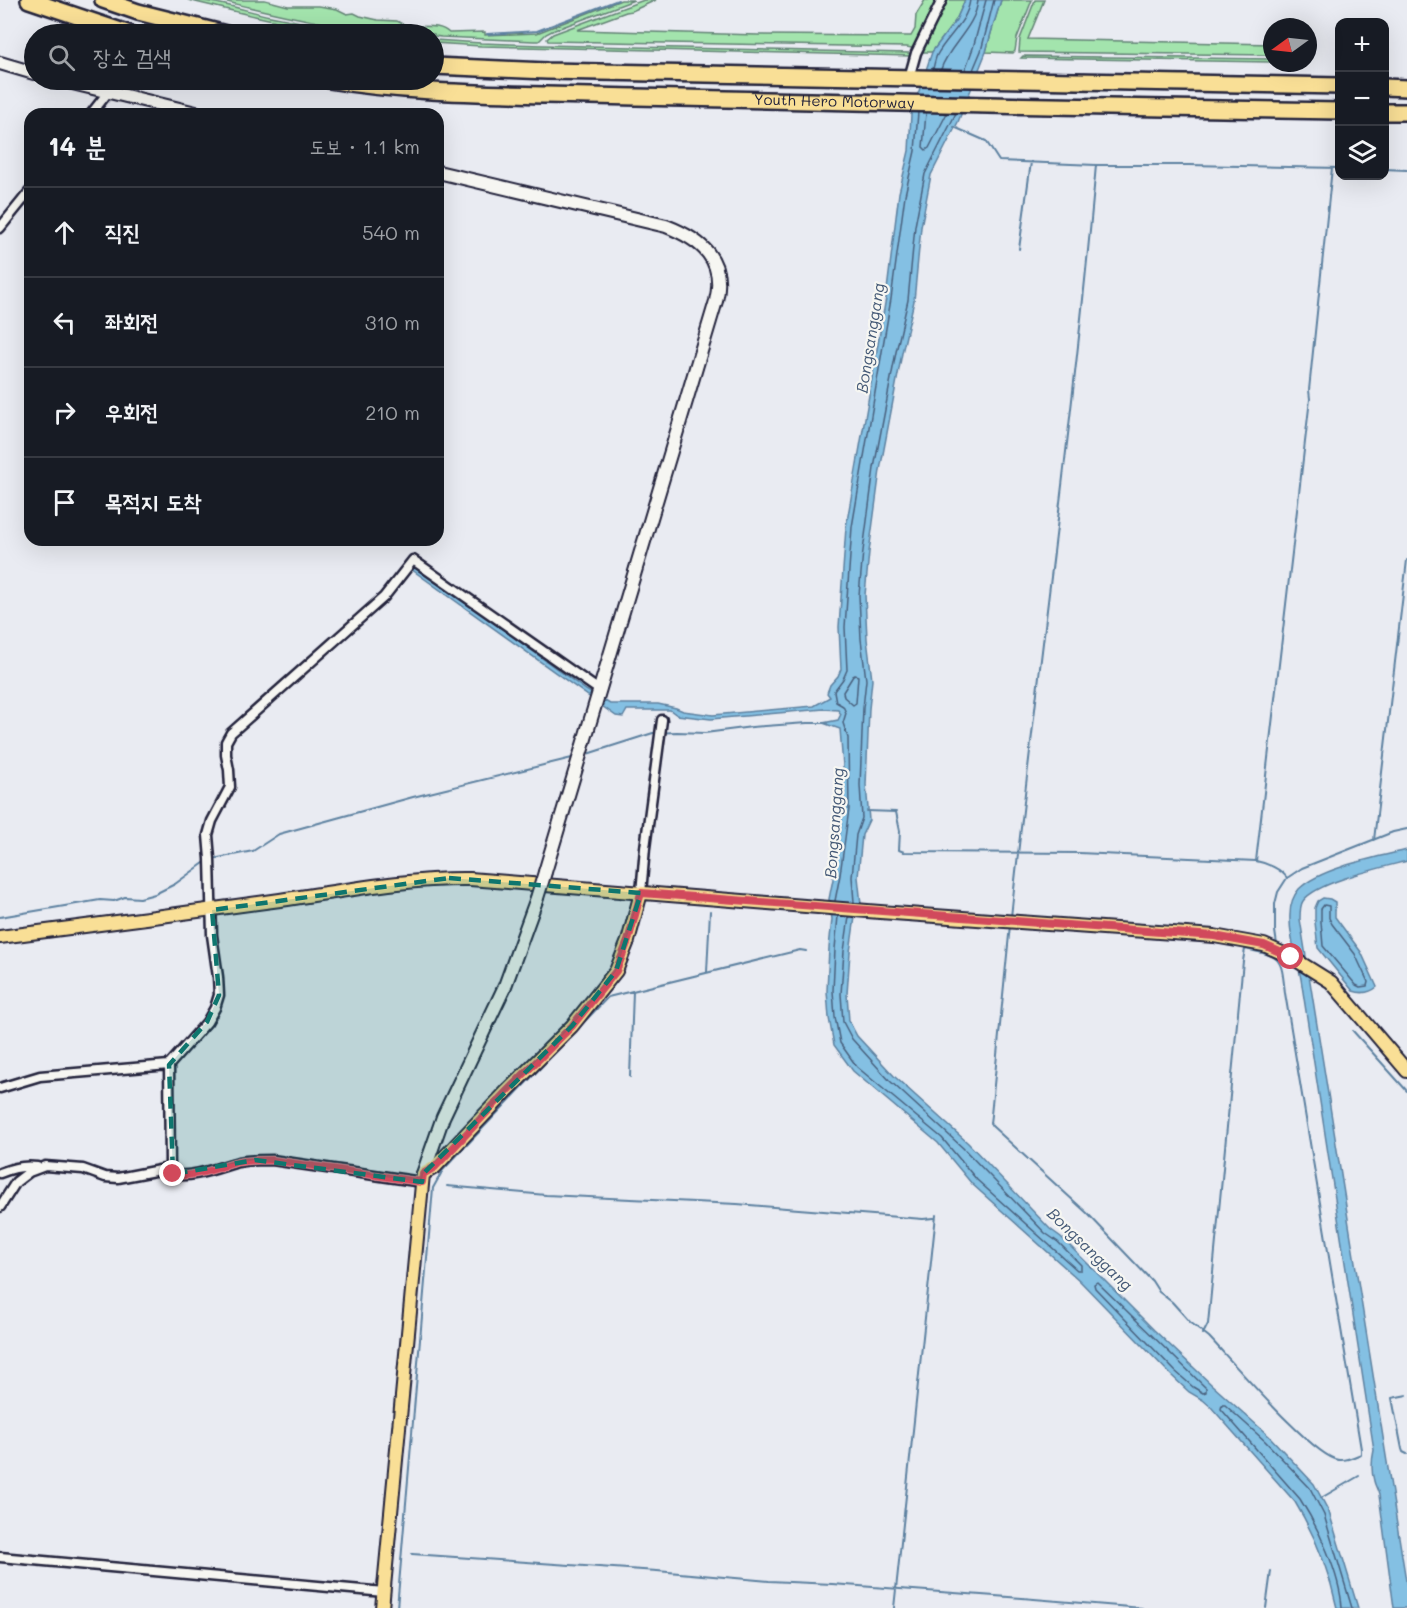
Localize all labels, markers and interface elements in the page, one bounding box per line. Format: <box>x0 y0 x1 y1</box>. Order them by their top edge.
north arrow <box>1263 18 1317 72</box>
map controls <box>1335 18 1389 180</box>
button: + <box>1335 18 1389 72</box>
search box <box>24 24 444 90</box>
icon: search <box>45 41 78 74</box>
text: 장소 검색 <box>93 42 171 71</box>
button: − <box>1335 72 1389 126</box>
street label: Youth Hero Motorway <box>754 89 915 112</box>
button: layers <box>1335 126 1389 180</box>
text: 14 분 <box>48 129 106 163</box>
text: 도보 · 1.1 km <box>310 133 420 159</box>
icon: ahead <box>48 216 81 249</box>
text: 직진 <box>105 217 140 246</box>
text: 540 m <box>362 219 420 245</box>
water label: Bongsanggang <box>850 282 889 394</box>
icon: left <box>48 306 81 339</box>
text: 좌회전 <box>105 307 158 336</box>
text: 310 m <box>365 309 420 335</box>
icon: right <box>48 396 81 429</box>
text: 우회전 <box>105 397 158 426</box>
text: 210 m <box>365 399 420 425</box>
icon: arrive <box>48 486 81 519</box>
text: 목적지 도착 <box>105 487 201 516</box>
water label: Bongsanggang <box>819 767 848 879</box>
route start <box>1277 943 1303 969</box>
route end <box>159 1160 185 1186</box>
water label: Bongsanggang <box>1043 1203 1138 1295</box>

